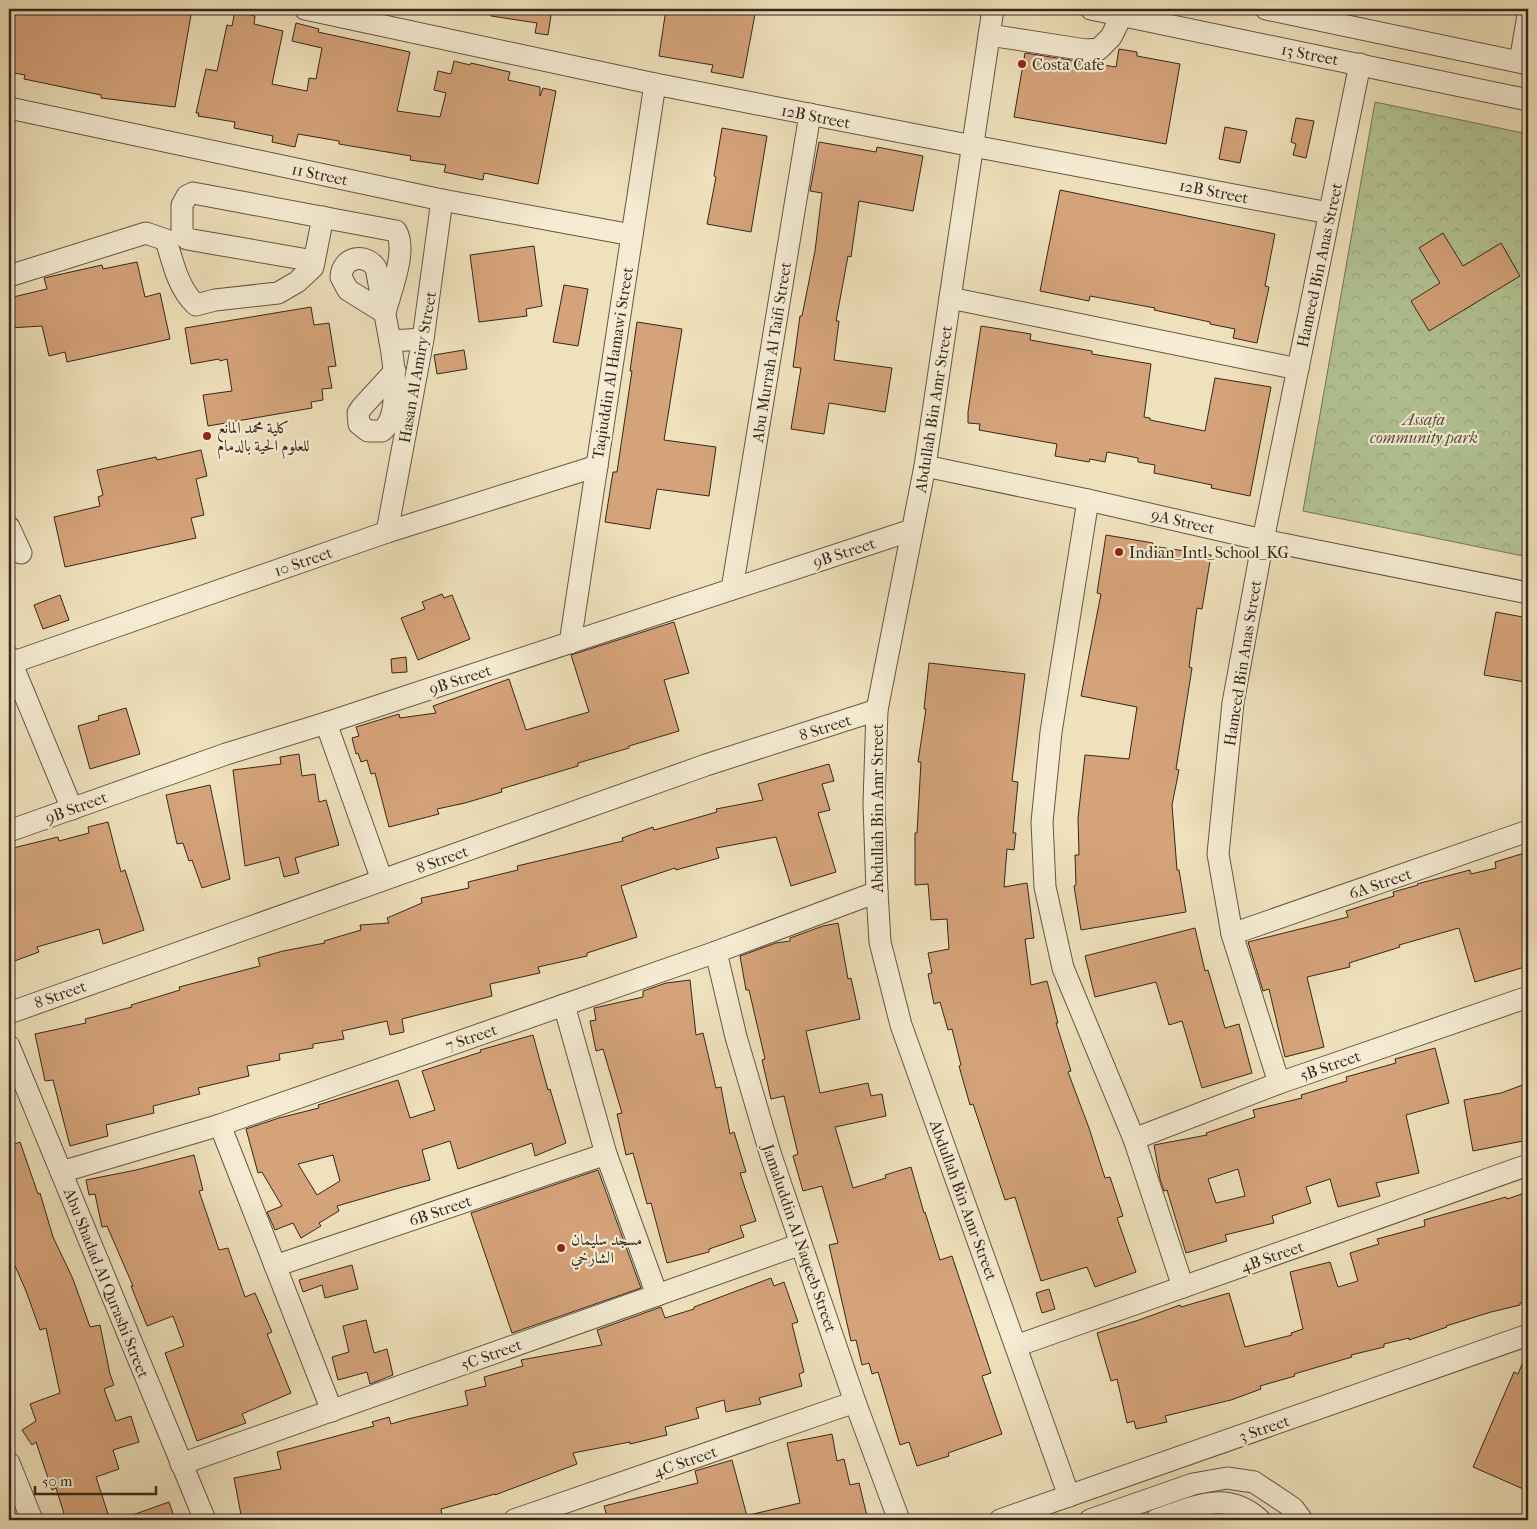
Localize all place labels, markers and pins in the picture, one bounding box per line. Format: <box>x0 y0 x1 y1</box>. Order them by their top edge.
place label: Costa Cafe <box>1032 55 1105 74</box>
marker: Costa Cafe <box>1016 58 1028 70</box>
place label: كلية محمد المانع للعلوم الحية بالدمام <box>217 418 310 460</box>
marker: كلية محمد المانع للعلوم الحية بالدمام <box>201 430 213 442</box>
place label: Indian_Intl_School_KG <box>1129 543 1289 562</box>
marker: Indian_Intl_School_KG <box>1113 546 1125 558</box>
place label: مسجد سليمان الشارخي <box>571 1230 642 1270</box>
marker: مسجد سليمان الشارخي <box>555 1242 567 1254</box>

